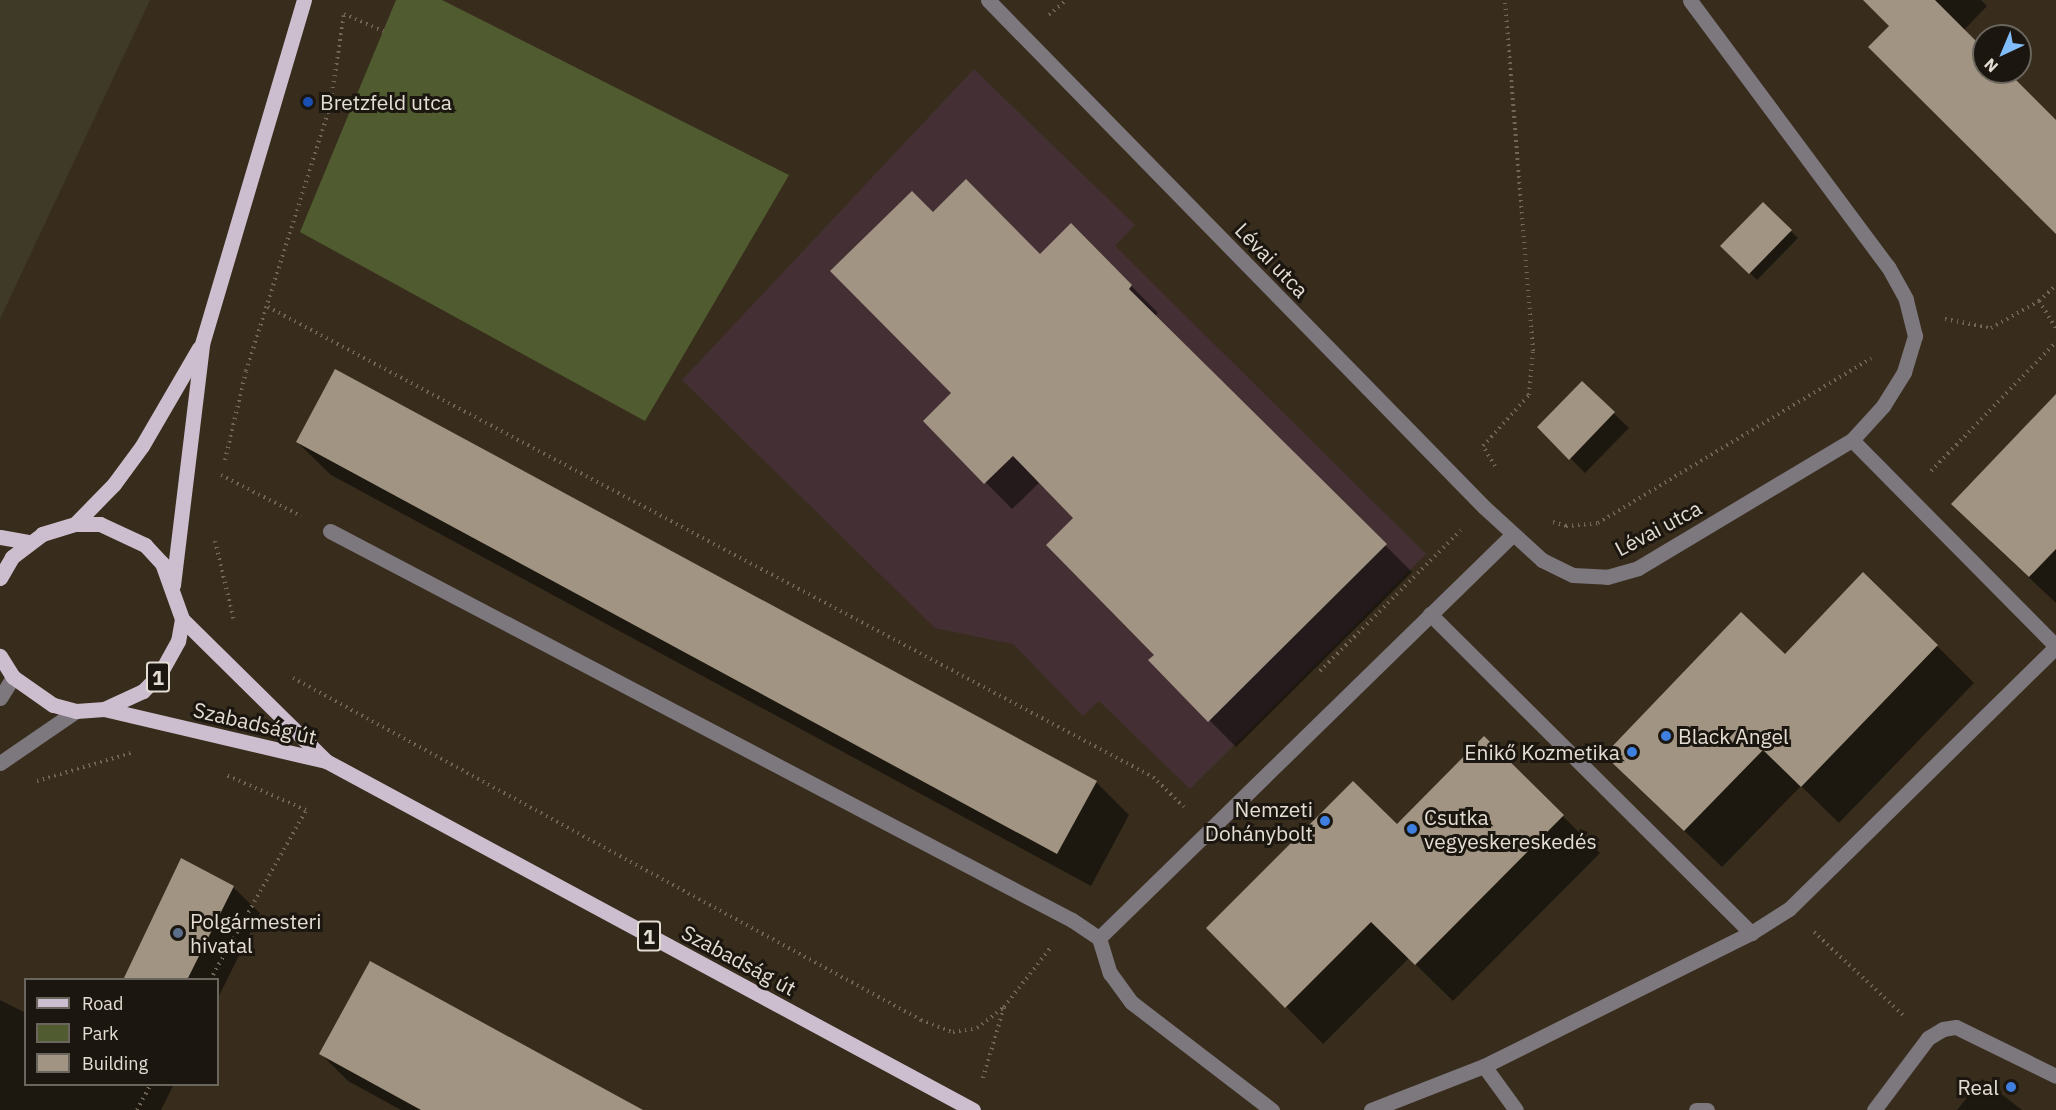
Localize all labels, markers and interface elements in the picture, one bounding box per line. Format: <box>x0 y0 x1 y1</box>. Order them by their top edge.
north arrow <box>1972 24 2032 84</box>
text: N <box>1980 54 2002 77</box>
place label: Bretzfeld utca <box>320 89 452 115</box>
marker: Bretzfeld utca <box>301 95 315 109</box>
street label: Lévai utca <box>1230 217 1314 303</box>
street label: Lévai utca <box>1610 495 1706 561</box>
road number: 1 <box>146 660 170 694</box>
street label: Szabadság út <box>191 697 319 749</box>
place label: Black Angel <box>1678 723 1789 749</box>
marker: Black Angel <box>1659 729 1673 743</box>
place label: Enikő Kozmetika <box>1464 739 1620 765</box>
marker: Enikő Kozmetika <box>1625 745 1639 759</box>
place label: Nemzeti Dohánybolt <box>1205 796 1313 846</box>
place label: Csutka vegyeskereskedés <box>1424 804 1597 854</box>
marker: Nemzeti Dohánybolt <box>1318 814 1332 828</box>
marker: Csutka vegyeskereskedés <box>1405 822 1419 836</box>
place label: Polgármesteri hivatal <box>190 908 321 958</box>
road number: 1 <box>637 919 661 953</box>
street label: Szabadság út <box>678 919 800 1001</box>
marker: Polgármesteri hivatal <box>171 926 185 940</box>
legend <box>24 978 219 1086</box>
text: Road <box>82 992 123 1015</box>
text: Park <box>82 1022 118 1045</box>
text: Building <box>82 1052 148 1075</box>
place label: Real <box>1957 1074 1999 1100</box>
marker: Real <box>2004 1080 2018 1094</box>

